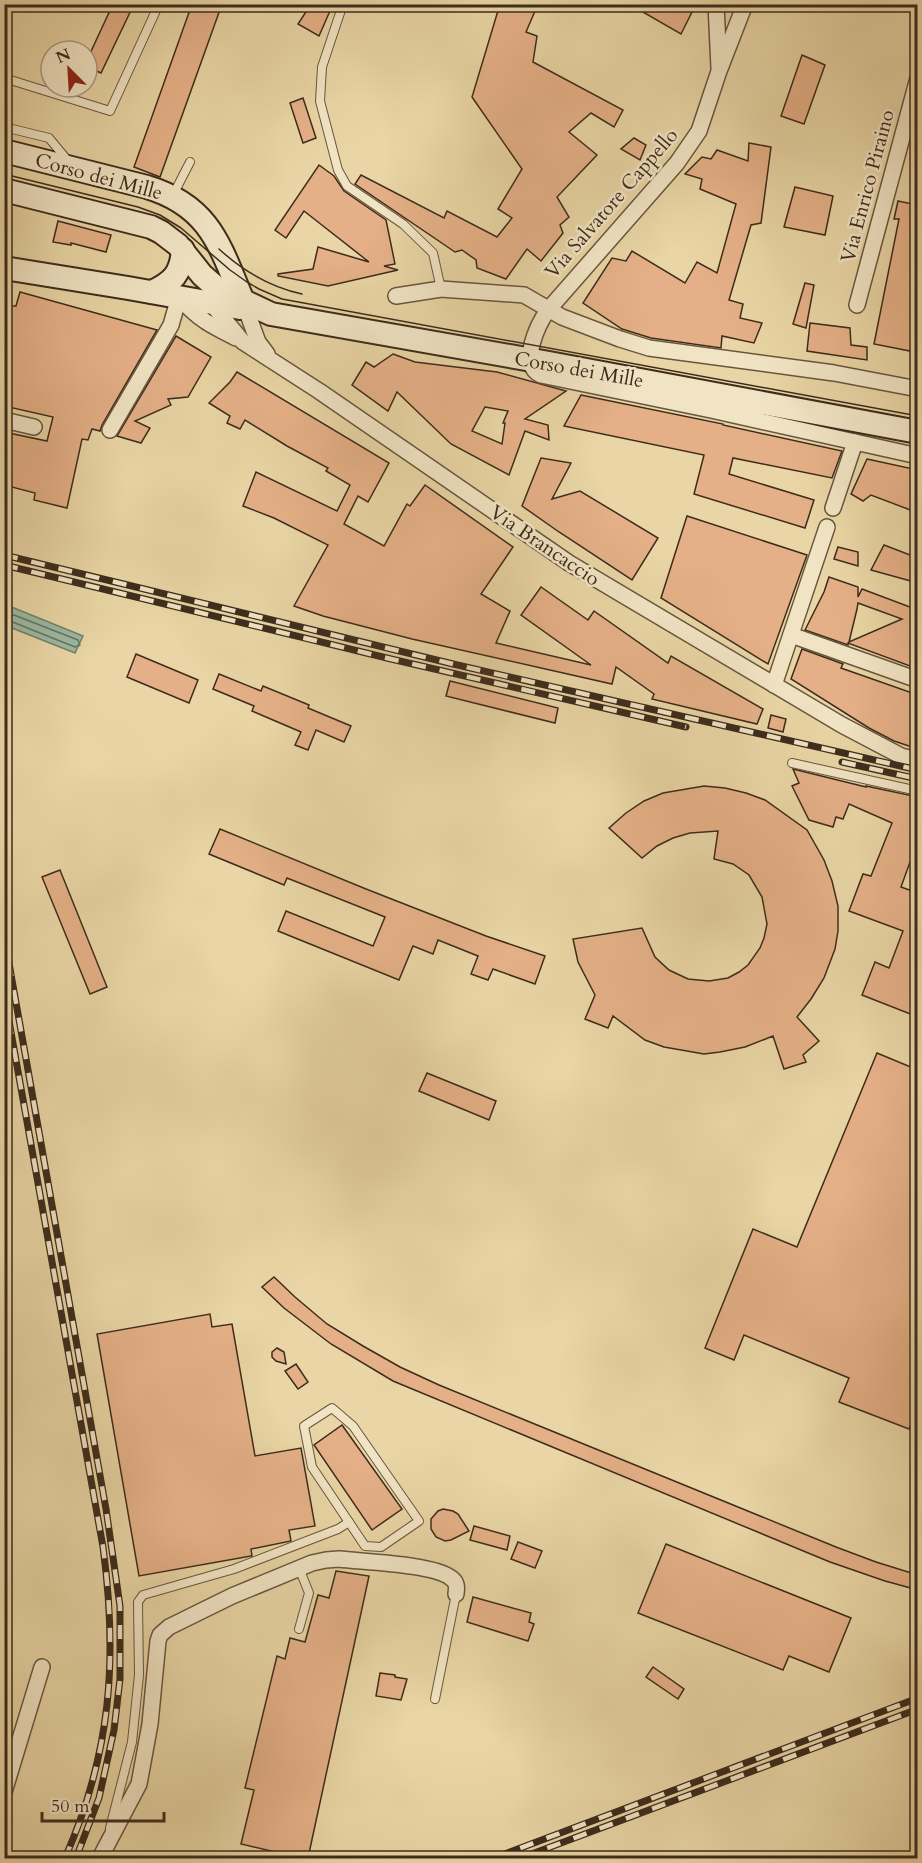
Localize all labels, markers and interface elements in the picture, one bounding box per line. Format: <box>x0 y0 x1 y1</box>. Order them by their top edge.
north arrow <box>39 39 99 99</box>
text: N <box>52 43 74 69</box>
street label: Via Enrico Piraino <box>834 106 901 266</box>
street label: Via Salvatore Cappello <box>539 122 684 284</box>
street label: Corso dei Mille <box>32 147 165 206</box>
street label: Corso dei Mille <box>512 345 646 394</box>
street label: Via Brancaccio <box>484 499 605 592</box>
scale bar <box>42 1785 164 1823</box>
text: 50 m <box>51 1794 90 1819</box>

